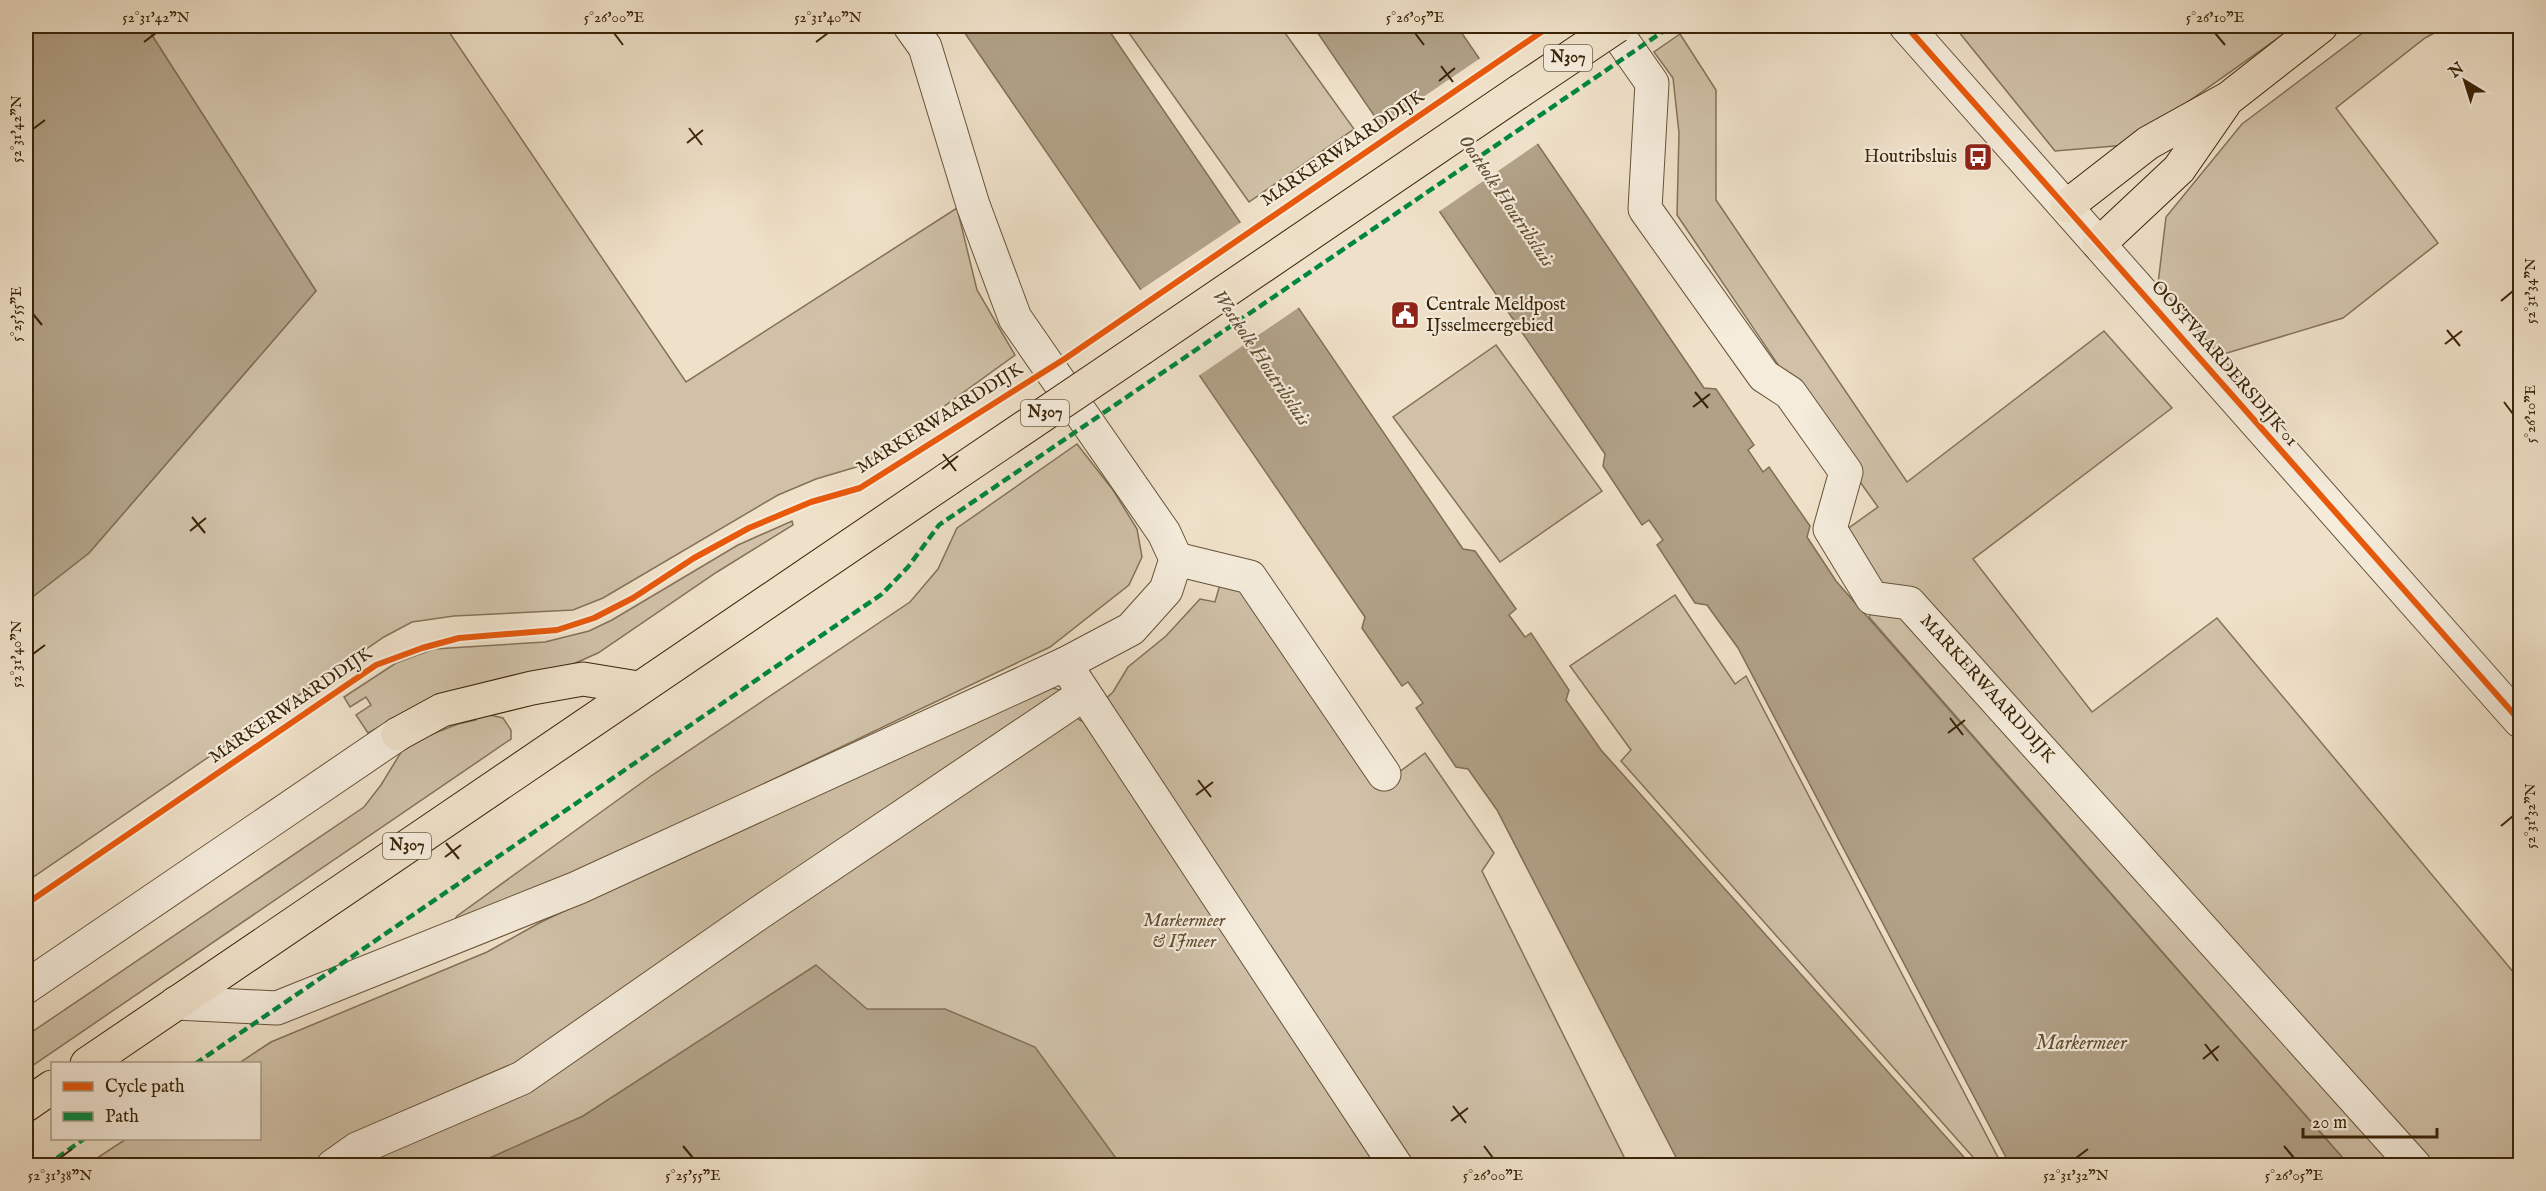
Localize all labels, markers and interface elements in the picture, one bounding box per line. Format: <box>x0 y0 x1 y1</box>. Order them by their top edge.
text: 52°31'42"N <box>122 8 190 27</box>
text: 5°26'00"E <box>584 8 644 27</box>
text: 52°31'40"N <box>794 8 862 27</box>
text: 5°26'05"E <box>1386 8 1444 27</box>
text: 5°26'10"E <box>2186 8 2244 27</box>
road number: N307 <box>1544 45 1592 71</box>
north arrow <box>2435 51 2495 111</box>
text: N <box>2445 59 2469 84</box>
street label: MARKERWAARDDIJK <box>1257 85 1430 212</box>
text: 52°31'42"N <box>7 95 26 163</box>
water label: Oostkolk Houtribsluis <box>1452 130 1560 272</box>
bus stop icon: Houtribsluis <box>1962 141 1994 173</box>
place label: Houtribsluis <box>1864 146 1957 169</box>
text: 52°31'34"N <box>2521 258 2540 324</box>
street label: OOSTVAARDERSDIJK 01 <box>2146 276 2302 452</box>
water label: Westkolk Houtribsluis <box>1206 285 1316 431</box>
text: 5°25'55"E <box>7 286 26 342</box>
place label: Centrale Meldpost IJsselmeergebied <box>1426 294 1566 338</box>
public building icon: Centrale Meldpost IJsselmeergebied <box>1389 299 1421 331</box>
street label: MARKERWAARDDIJK <box>852 358 1028 480</box>
text: 5°26'10"E <box>2521 385 2540 443</box>
road number: N307 <box>1021 400 1069 426</box>
street label: MARKERWAARDDIJK <box>1914 610 2060 769</box>
text: 52°31'40"N <box>7 620 26 688</box>
street label: MARKERWAARDDIJK <box>205 642 378 769</box>
text: 52°31'32"N <box>2521 783 2540 849</box>
road number: N307 <box>383 833 431 859</box>
park label: Markermeer & IJmeer <box>1143 910 1226 954</box>
water label: Markermeer <box>2035 1031 2128 1056</box>
legend <box>51 1062 261 1140</box>
text: Cycle path <box>105 1076 185 1099</box>
scale bar <box>2303 1101 2436 1139</box>
text: Path <box>105 1106 139 1129</box>
text: 20 m <box>2312 1112 2347 1135</box>
text: 52°31'38"N <box>28 1166 92 1185</box>
text: 5°25'55"E <box>665 1166 721 1185</box>
text: 5°26'00"E <box>1463 1166 1523 1185</box>
text: 52°31'32"N <box>2043 1166 2109 1185</box>
text: 5°26'05"E <box>2265 1166 2323 1185</box>

